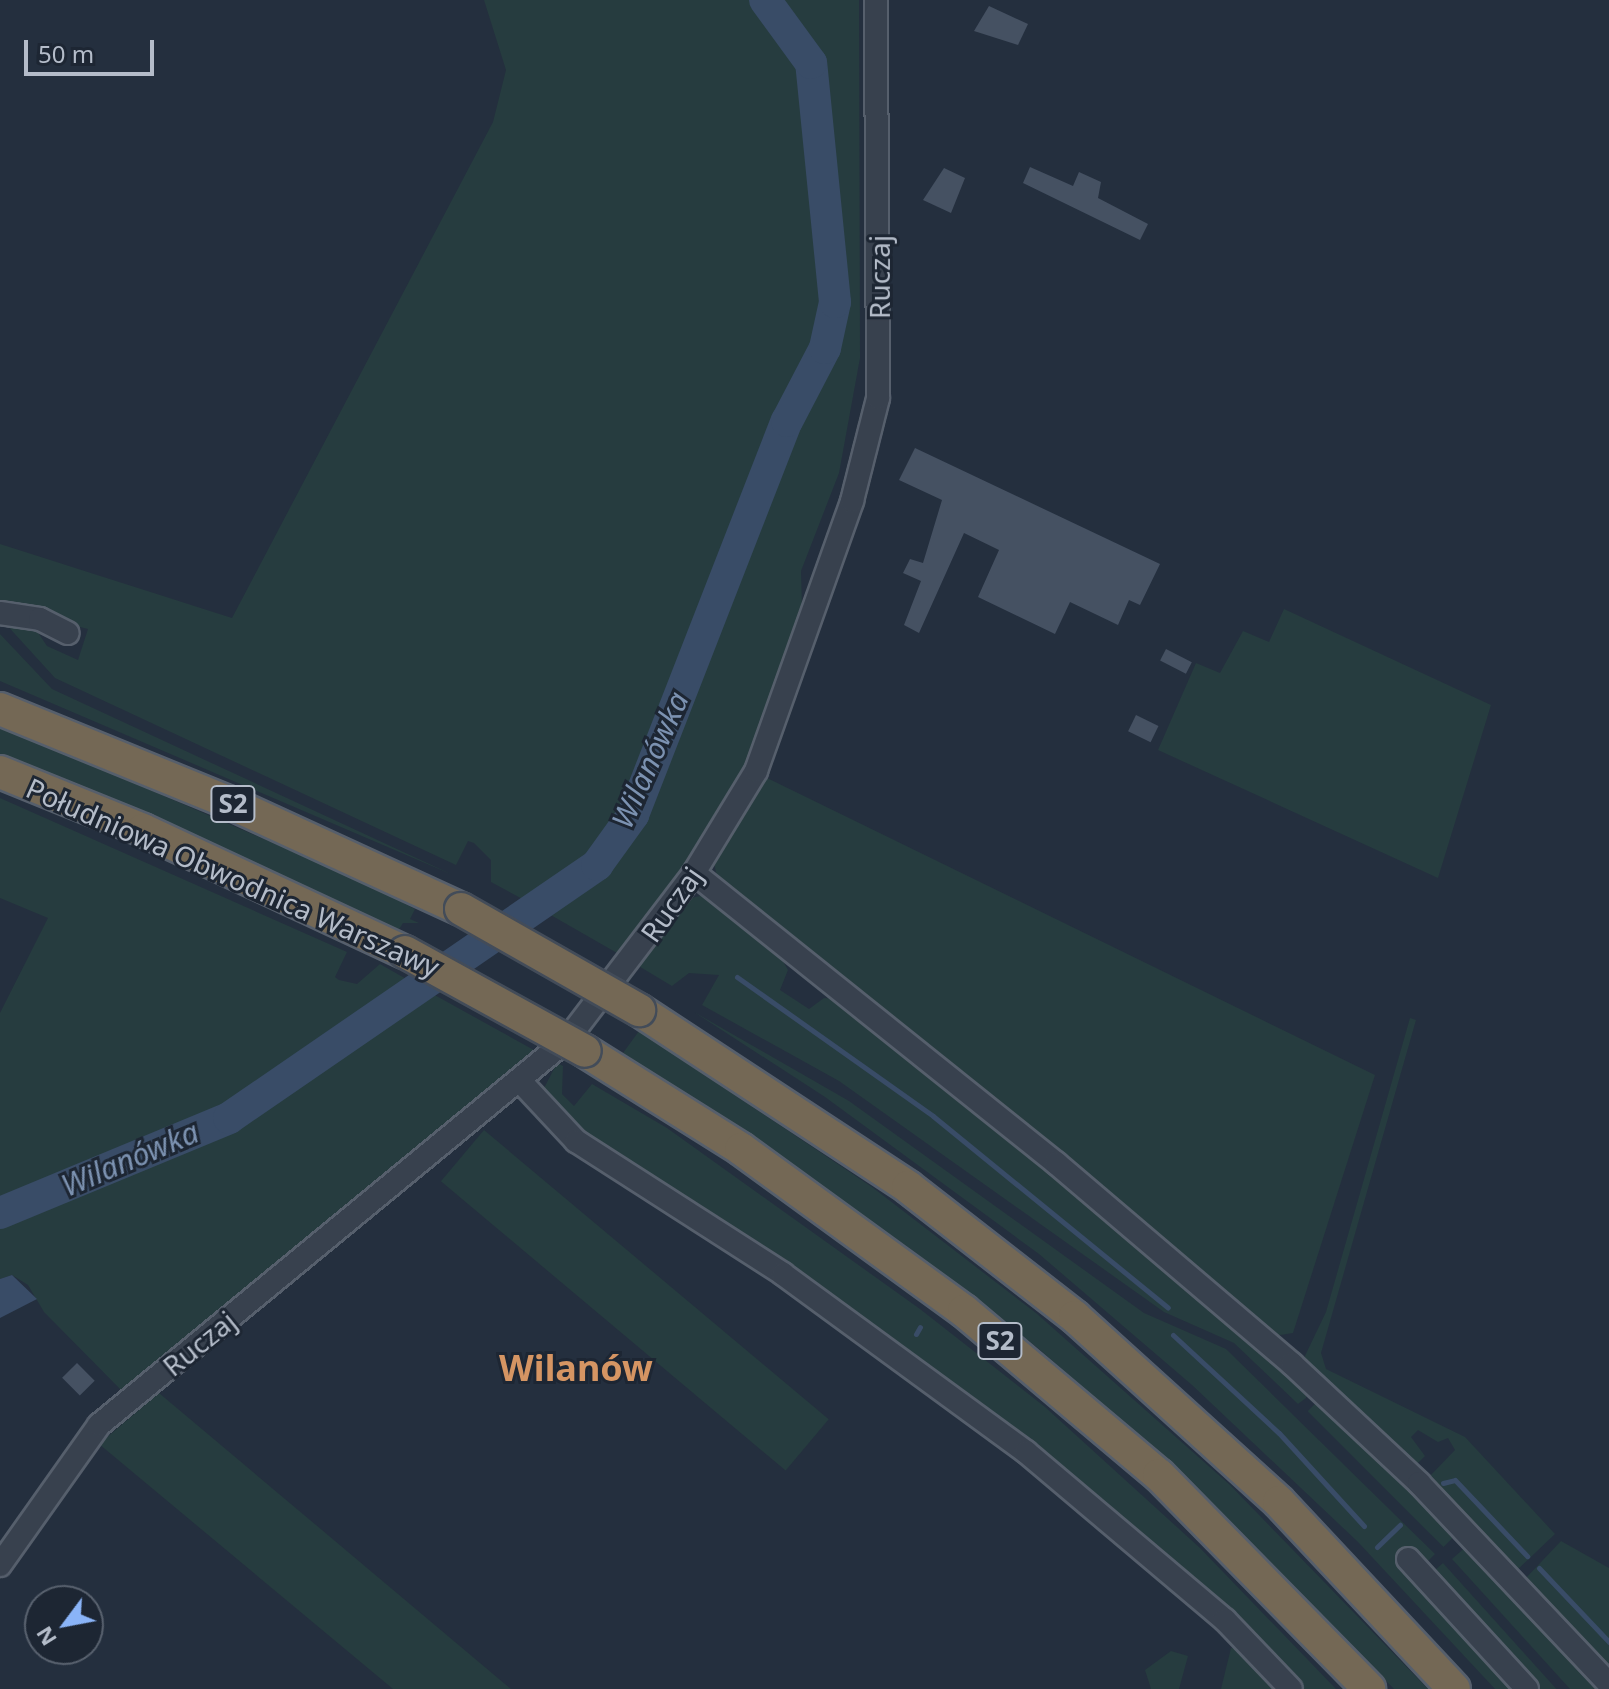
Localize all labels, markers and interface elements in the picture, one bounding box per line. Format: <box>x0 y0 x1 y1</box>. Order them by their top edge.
scale bar <box>28 24 158 74</box>
text: 50 m <box>38 37 94 70</box>
street label: Ruczaj <box>862 235 896 319</box>
water label: Wilanówka <box>604 686 696 834</box>
street label: Południowa Obwodnica Warszawy <box>21 770 445 984</box>
road number: S2 <box>209 782 257 826</box>
street label: Ruczaj <box>633 860 709 948</box>
water label: Wilanówka <box>56 1114 204 1204</box>
street label: Ruczaj <box>156 1303 242 1383</box>
road number: S2 <box>976 1319 1024 1363</box>
district label: Wilanów <box>499 1346 653 1390</box>
north arrow <box>24 1585 104 1665</box>
text: N <box>28 1621 63 1652</box>

